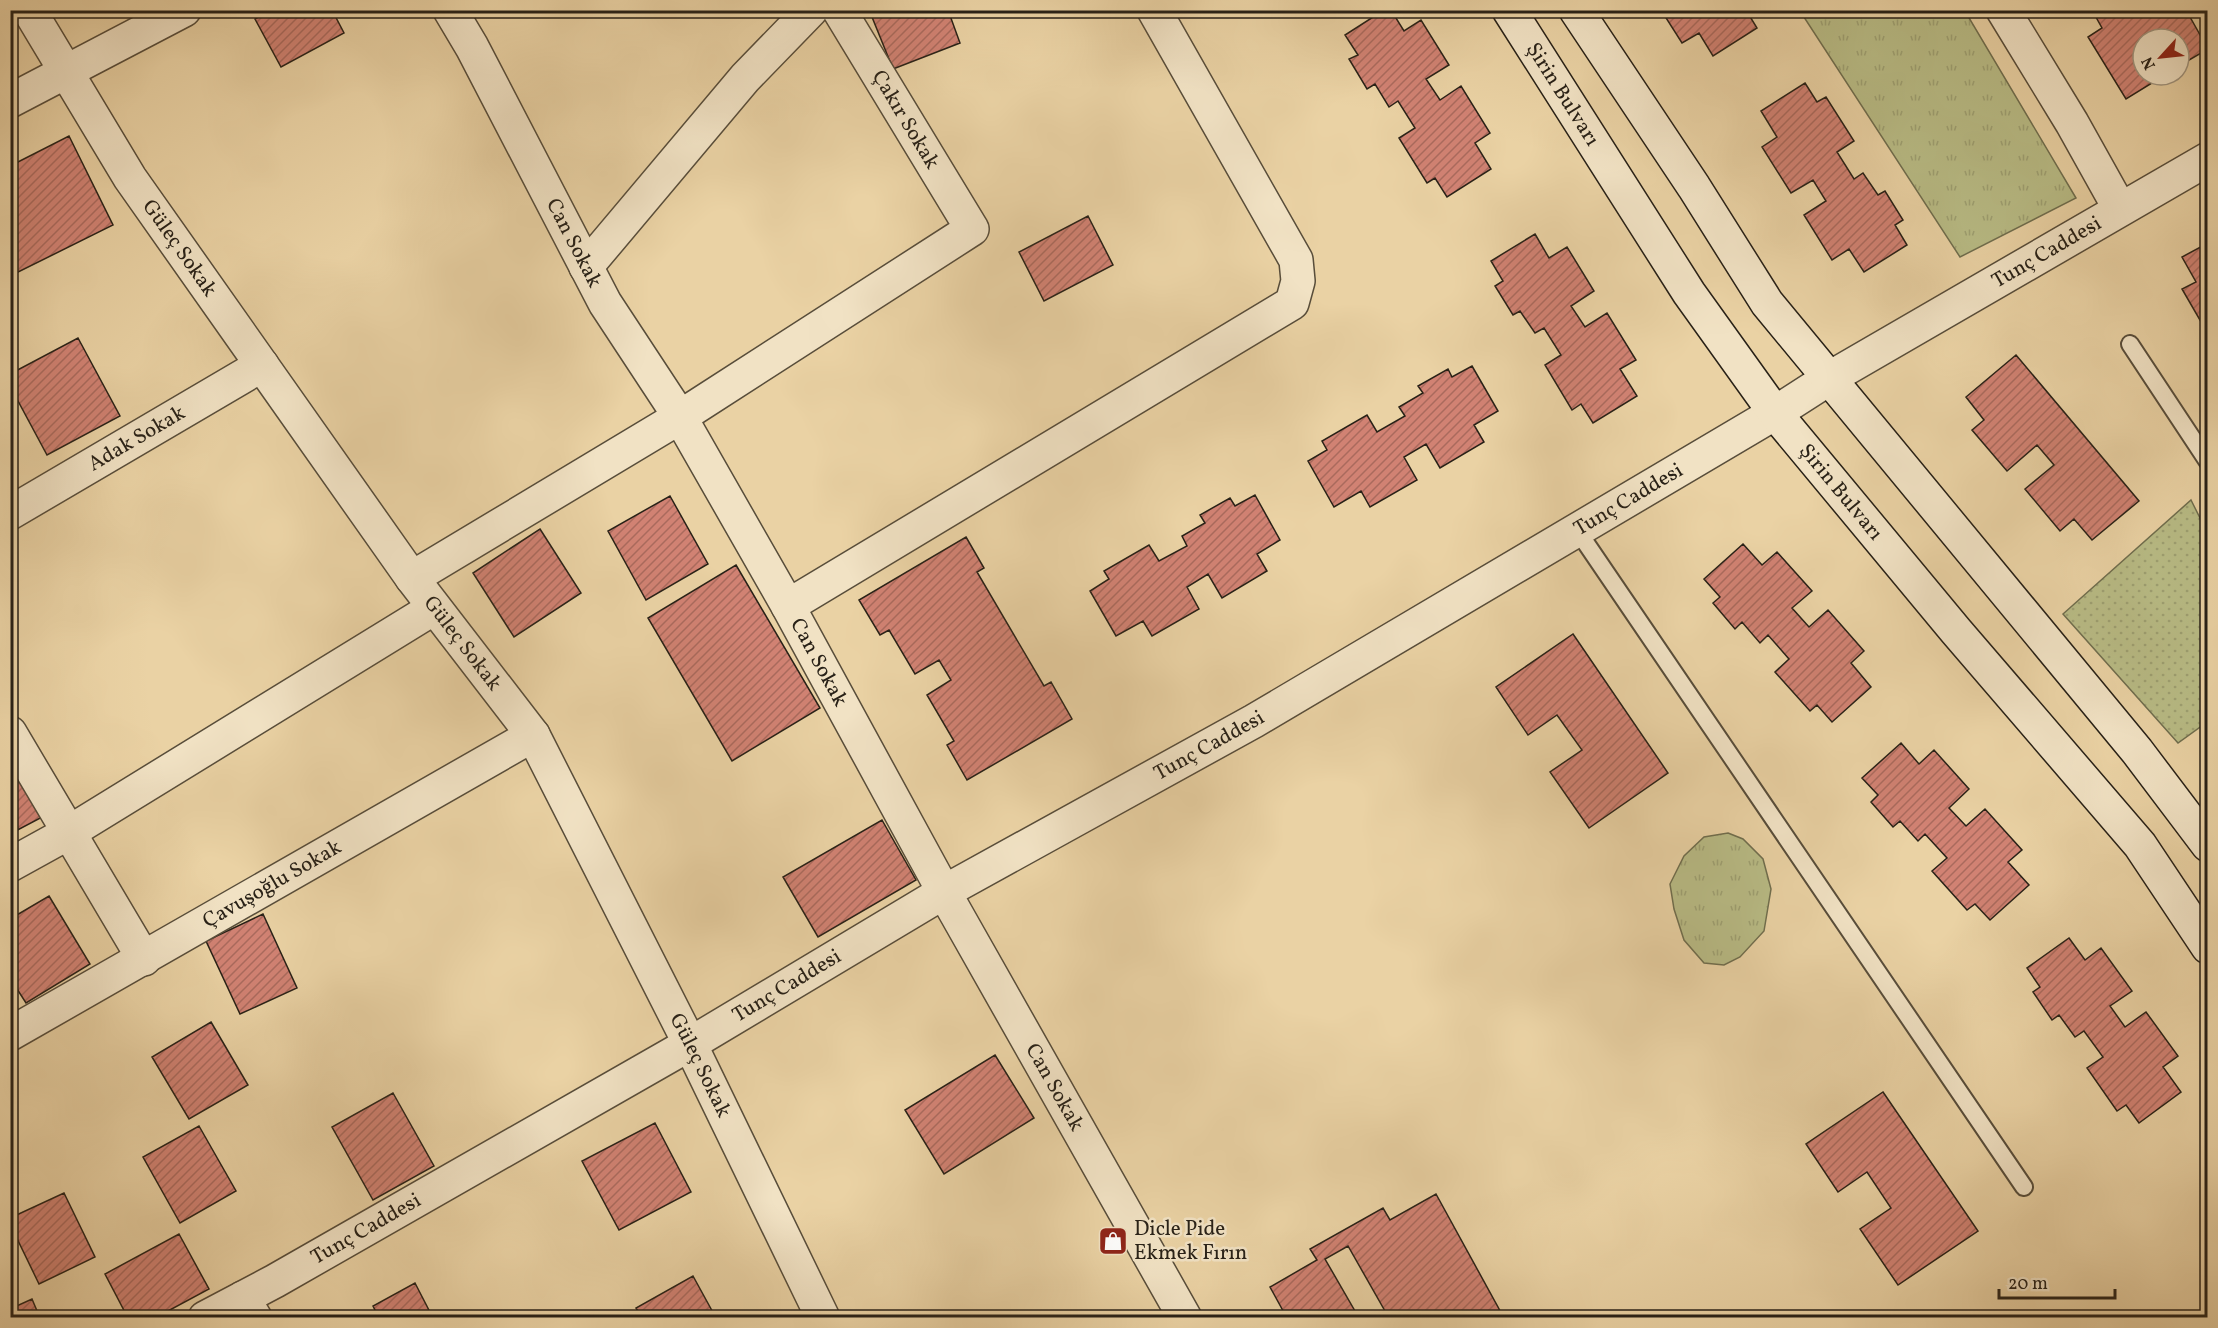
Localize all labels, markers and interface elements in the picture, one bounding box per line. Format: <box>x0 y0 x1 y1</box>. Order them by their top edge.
north arrow <box>2131 27 2191 87</box>
street label: Şirin Bulvarı <box>1519 37 1607 152</box>
text: N <box>2137 52 2162 73</box>
street label: Çakır Sokak <box>864 65 946 175</box>
street label: Can Sokak <box>539 193 609 293</box>
street label: Güleç Sokak <box>135 194 224 303</box>
street label: Tunç Caddesi <box>1986 209 2107 296</box>
street label: Adak Sokak <box>83 398 191 478</box>
street label: Şirin Bulvarı <box>1792 438 1890 547</box>
street label: Tunç Caddesi <box>1568 456 1688 543</box>
street label: Güleç Sokak <box>416 590 509 697</box>
street label: Can Sokak <box>783 613 855 712</box>
street label: Tunç Caddesi <box>1149 703 1270 788</box>
street label: Çavuşoğlu Sokak <box>197 833 347 935</box>
street label: Tunç Caddesi <box>727 942 847 1030</box>
street label: Güleç Sokak <box>662 1008 738 1123</box>
street label: Can Sokak <box>1018 1038 1091 1137</box>
street label: Tunç Caddesi <box>306 1186 426 1272</box>
place label: Dicle Pide Ekmek Fırın <box>1134 1215 1247 1268</box>
shop icon: Dicle Pide Ekmek Fırın <box>1097 1225 1129 1257</box>
scale bar <box>1999 1262 2114 1300</box>
text: 20 m <box>2008 1272 2048 1297</box>

